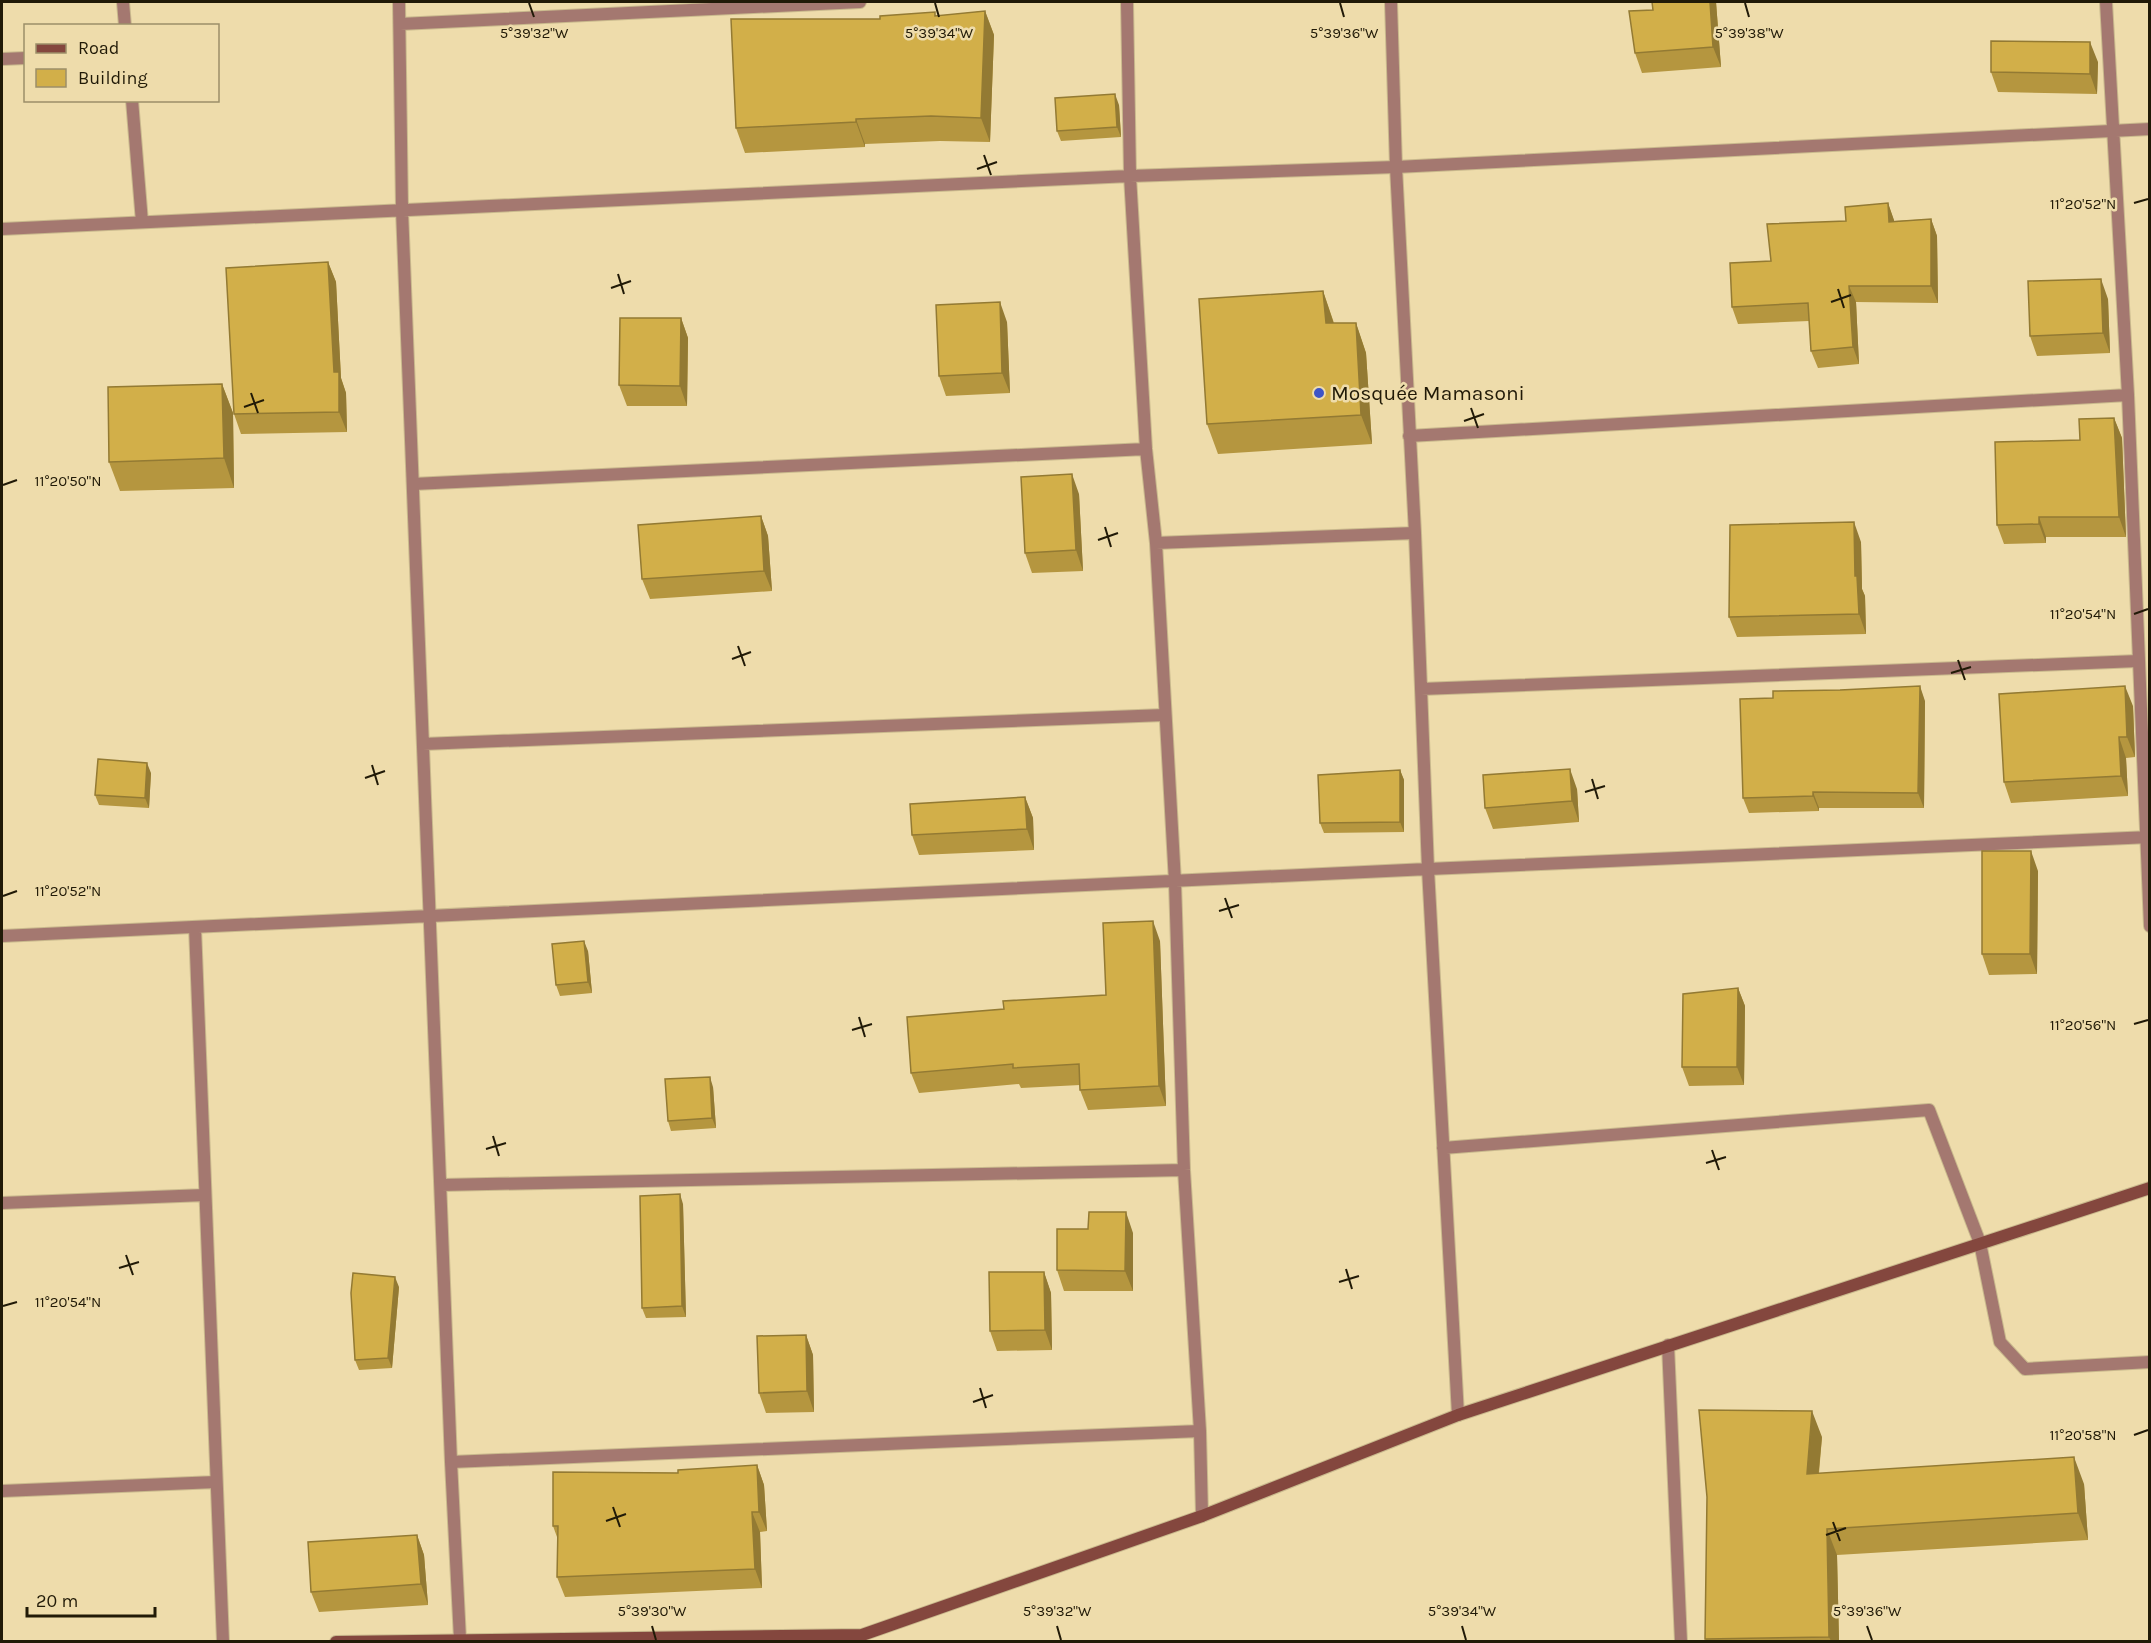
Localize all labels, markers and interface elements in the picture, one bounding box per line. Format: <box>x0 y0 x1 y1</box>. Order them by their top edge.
legend <box>24 24 219 102</box>
text: 5°39'32"W <box>500 24 569 42</box>
text: 5°39'34"W <box>905 24 974 42</box>
text: 5°39'36"W <box>1310 24 1379 42</box>
text: 5°39'38"W <box>1714 24 1784 42</box>
text: Road <box>78 37 119 59</box>
text: Building <box>78 67 148 89</box>
text: 11°20'52"N <box>2050 195 2116 213</box>
place label: Mosquée Mamasoni <box>1331 381 1525 405</box>
marker: Mosquée Mamasoni <box>1312 386 1326 400</box>
text: 11°20'50"N <box>35 472 101 490</box>
text: 11°20'54"N <box>2050 605 2116 623</box>
text: 11°20'52"N <box>35 882 101 900</box>
text: 11°20'56"N <box>2050 1016 2116 1034</box>
text: 11°20'54"N <box>35 1293 101 1311</box>
text: 11°20'58"N <box>2049 1426 2117 1444</box>
scale bar <box>27 1580 154 1618</box>
text: 20 m <box>36 1590 78 1612</box>
text: 5°39'30"W <box>618 1602 687 1620</box>
text: 5°39'32"W <box>1023 1602 1092 1620</box>
text: 5°39'34"W <box>1428 1602 1497 1620</box>
text: 5°39'36"W <box>1833 1602 1902 1620</box>

